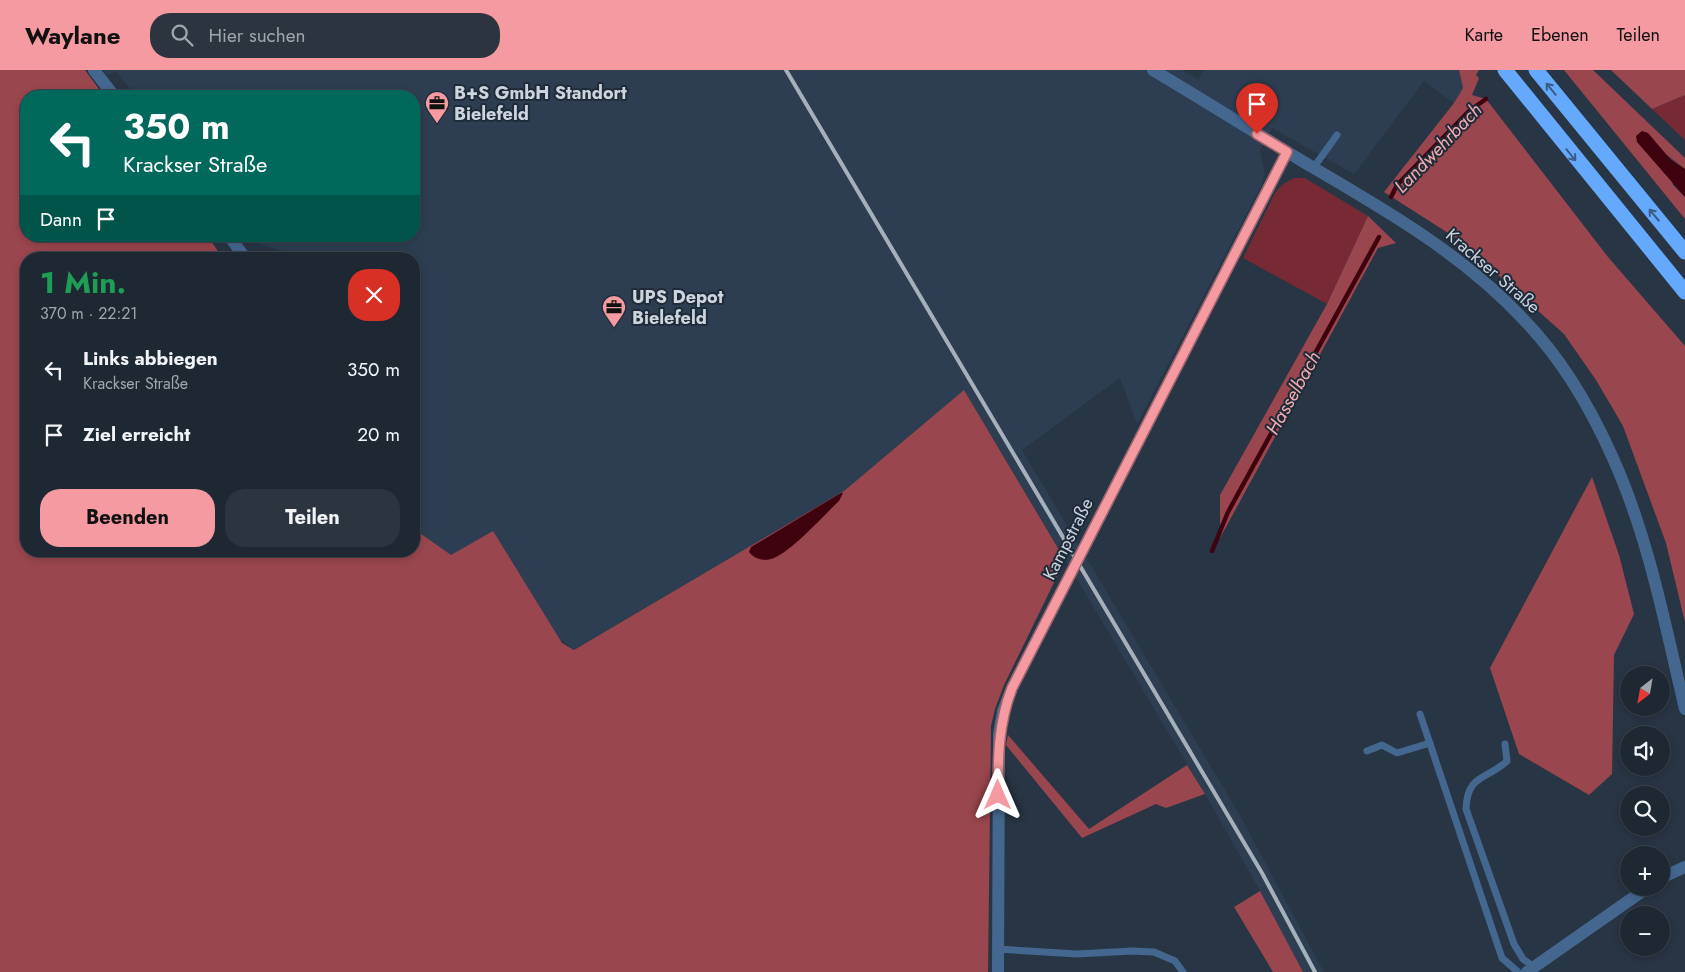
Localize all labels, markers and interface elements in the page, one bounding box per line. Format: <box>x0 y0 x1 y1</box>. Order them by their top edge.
search box <box>150 13 500 58</box>
text: Waylane <box>25 18 120 53</box>
icon: search <box>168 21 196 49</box>
text: Hier suchen <box>208 22 305 49</box>
text: Karte <box>1464 22 1503 48</box>
text: Ebenen <box>1531 22 1589 48</box>
text: Teilen <box>1617 22 1660 48</box>
place label: B+S GmbH Standort Bielefeld <box>454 80 627 127</box>
one-way arrow <box>1546 82 1557 95</box>
pin <box>1236 83 1278 134</box>
office icon: B+S GmbH Standort Bielefeld <box>424 90 450 124</box>
icon: arrive <box>1243 90 1271 118</box>
water label: Landwehrbach <box>1388 97 1488 199</box>
text: 350 m <box>123 102 230 152</box>
icon: left <box>40 110 105 175</box>
text: Krackser Straße <box>123 148 267 180</box>
one-way arrow <box>1566 148 1577 161</box>
icon: arrive <box>92 205 120 233</box>
text: Dann <box>40 206 82 233</box>
one-way arrow <box>1648 208 1659 221</box>
street label: Krackser Straße <box>1440 222 1546 320</box>
text: 1 Min. <box>40 261 126 304</box>
button: close <box>348 269 400 321</box>
place label: UPS Depot Bielefeld <box>632 284 724 331</box>
office icon: UPS Depot Bielefeld <box>601 294 627 328</box>
text: 370 m · 22:21 <box>40 302 138 325</box>
text: Links abbiegen <box>83 345 218 372</box>
water label: Hasselbach <box>1259 346 1327 440</box>
icon: left <box>40 356 68 384</box>
text: 350 m <box>347 356 400 383</box>
text: Krackser Straße <box>83 372 188 395</box>
icon: arrive <box>40 421 68 449</box>
text: Ziel erreicht <box>83 421 190 448</box>
text: 20 m <box>357 421 400 448</box>
button: Beenden <box>40 489 215 547</box>
button: Teilen <box>225 489 400 547</box>
street label: Kampstraße <box>1036 493 1100 585</box>
north arrow <box>1620 666 1670 716</box>
map controls <box>1620 666 1670 956</box>
button: sound <box>1620 726 1670 776</box>
position arrow <box>971 768 1023 820</box>
button: search <box>1620 786 1670 836</box>
button: + <box>1620 846 1670 896</box>
button: − <box>1620 906 1670 956</box>

